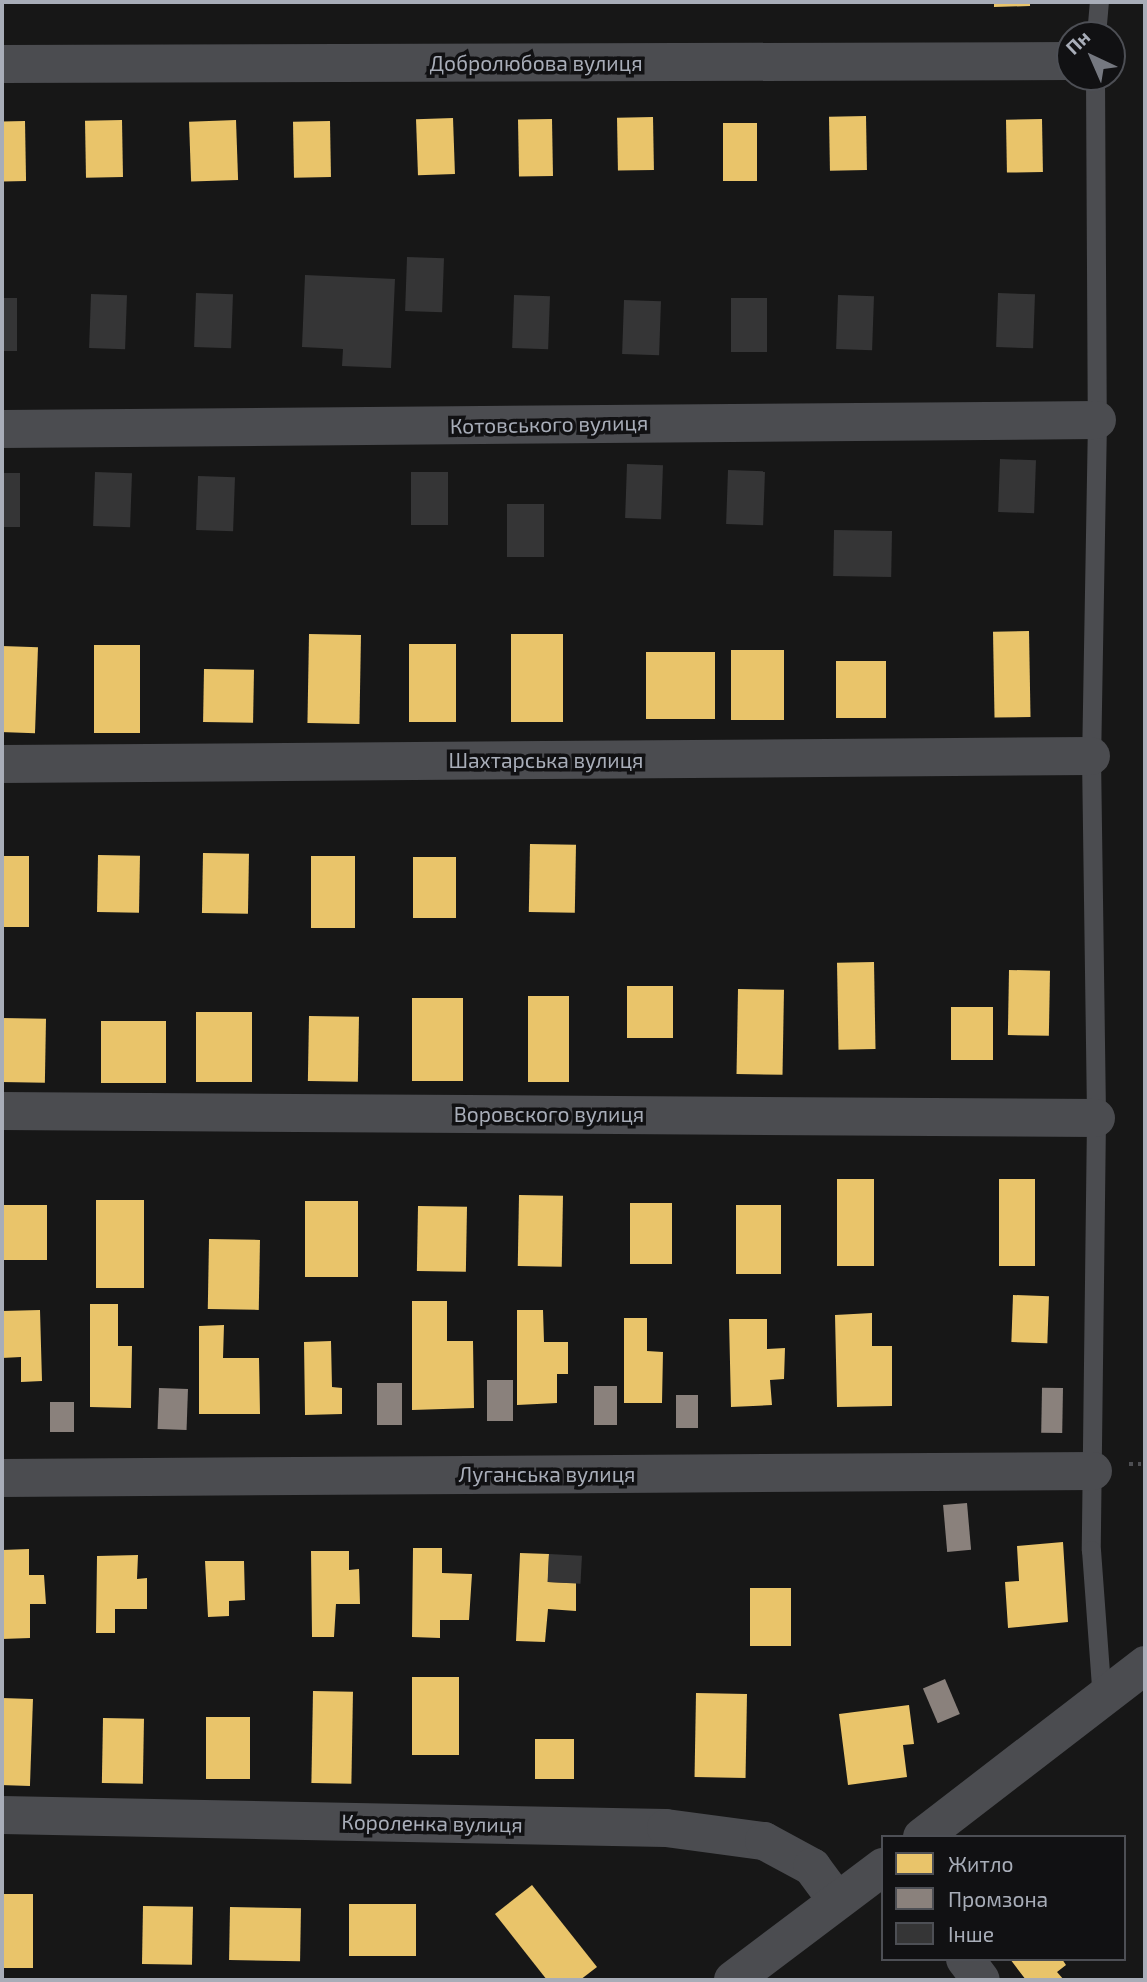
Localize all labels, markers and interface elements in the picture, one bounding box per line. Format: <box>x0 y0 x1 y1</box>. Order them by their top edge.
north arrow <box>1056 21 1126 91</box>
text: Пн <box>1061 25 1094 59</box>
street label: Добролюбова вулиця <box>429 50 643 76</box>
street label: Котовського вулиця <box>450 410 648 438</box>
street label: Шахтарська вулиця <box>448 747 644 773</box>
street label: Воровского вулиця <box>454 1101 644 1127</box>
street label: Луганська вулиця <box>458 1461 636 1487</box>
street label: Короленка вулиця <box>341 1809 523 1837</box>
legend <box>881 1835 1126 1961</box>
text: Житло <box>948 1851 1013 1876</box>
text: Промзона <box>948 1886 1048 1911</box>
text: Інше <box>948 1921 994 1946</box>

